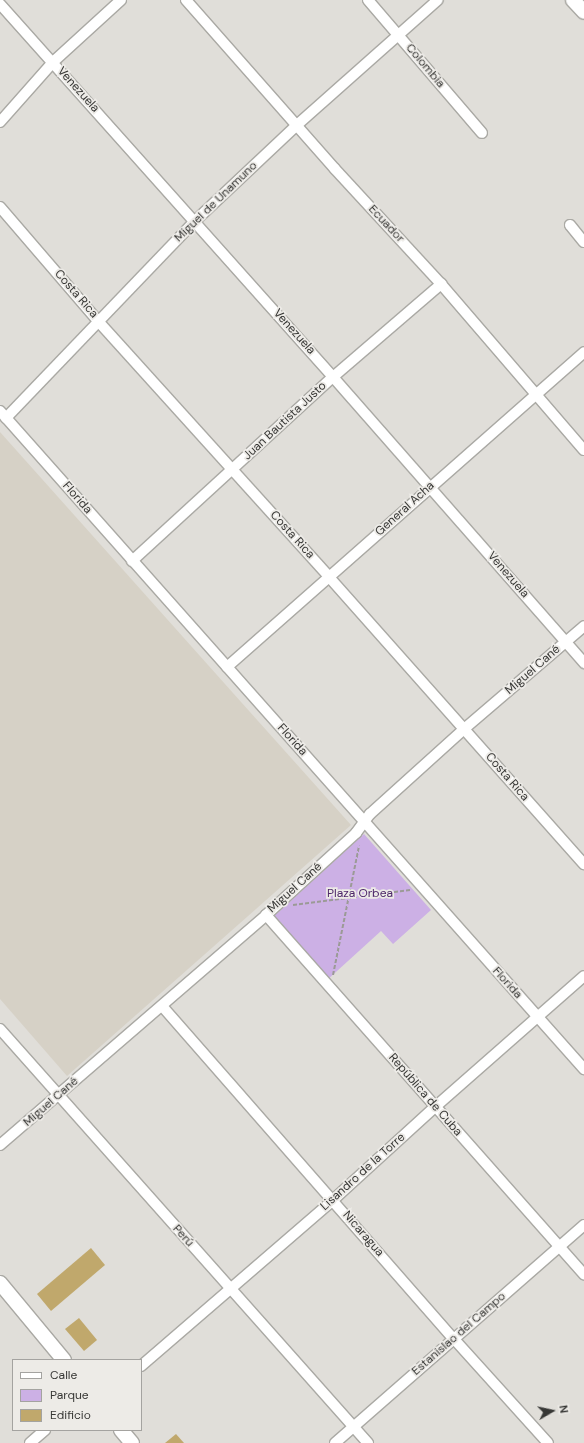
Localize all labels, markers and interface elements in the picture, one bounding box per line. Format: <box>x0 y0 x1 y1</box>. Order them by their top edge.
street label: Colombia <box>402 41 448 91</box>
street label: Venezuela <box>54 64 102 116</box>
street label: Miguel de Unamuno <box>172 159 260 245</box>
street label: Ecuador <box>365 202 407 246</box>
street label: Costa Rica <box>51 267 101 321</box>
street label: Venezuela <box>270 306 318 358</box>
street label: Juan Bautista Justo <box>241 379 329 463</box>
street label: Florida <box>59 479 95 517</box>
street label: General Acha <box>373 479 437 539</box>
street label: Costa Rica <box>267 508 317 562</box>
street label: Venezuela <box>484 549 532 601</box>
street label: Miguel Cané <box>503 642 563 698</box>
street label: Florida <box>274 721 310 759</box>
street label: Costa Rica <box>482 750 532 804</box>
street label: Miguel Cané <box>265 860 325 916</box>
park label: Plaza Orbea <box>327 887 393 901</box>
street label: Florida <box>489 964 525 1002</box>
street label: República de Cuba <box>385 1051 465 1139</box>
street label: Miguel Cané <box>21 1074 81 1130</box>
street label: Lisandro de la Torre <box>318 1130 408 1214</box>
street label: Nicaragua <box>339 1208 387 1260</box>
street label: Perú <box>169 1222 197 1250</box>
street label: Estanislao del Campo <box>409 1289 509 1379</box>
legend <box>12 1359 142 1431</box>
text: Calle <box>50 1367 77 1383</box>
text: Parque <box>50 1387 89 1403</box>
north arrow <box>532 1391 572 1431</box>
text: N <box>556 1404 571 1414</box>
text: Edificio <box>50 1407 91 1423</box>

